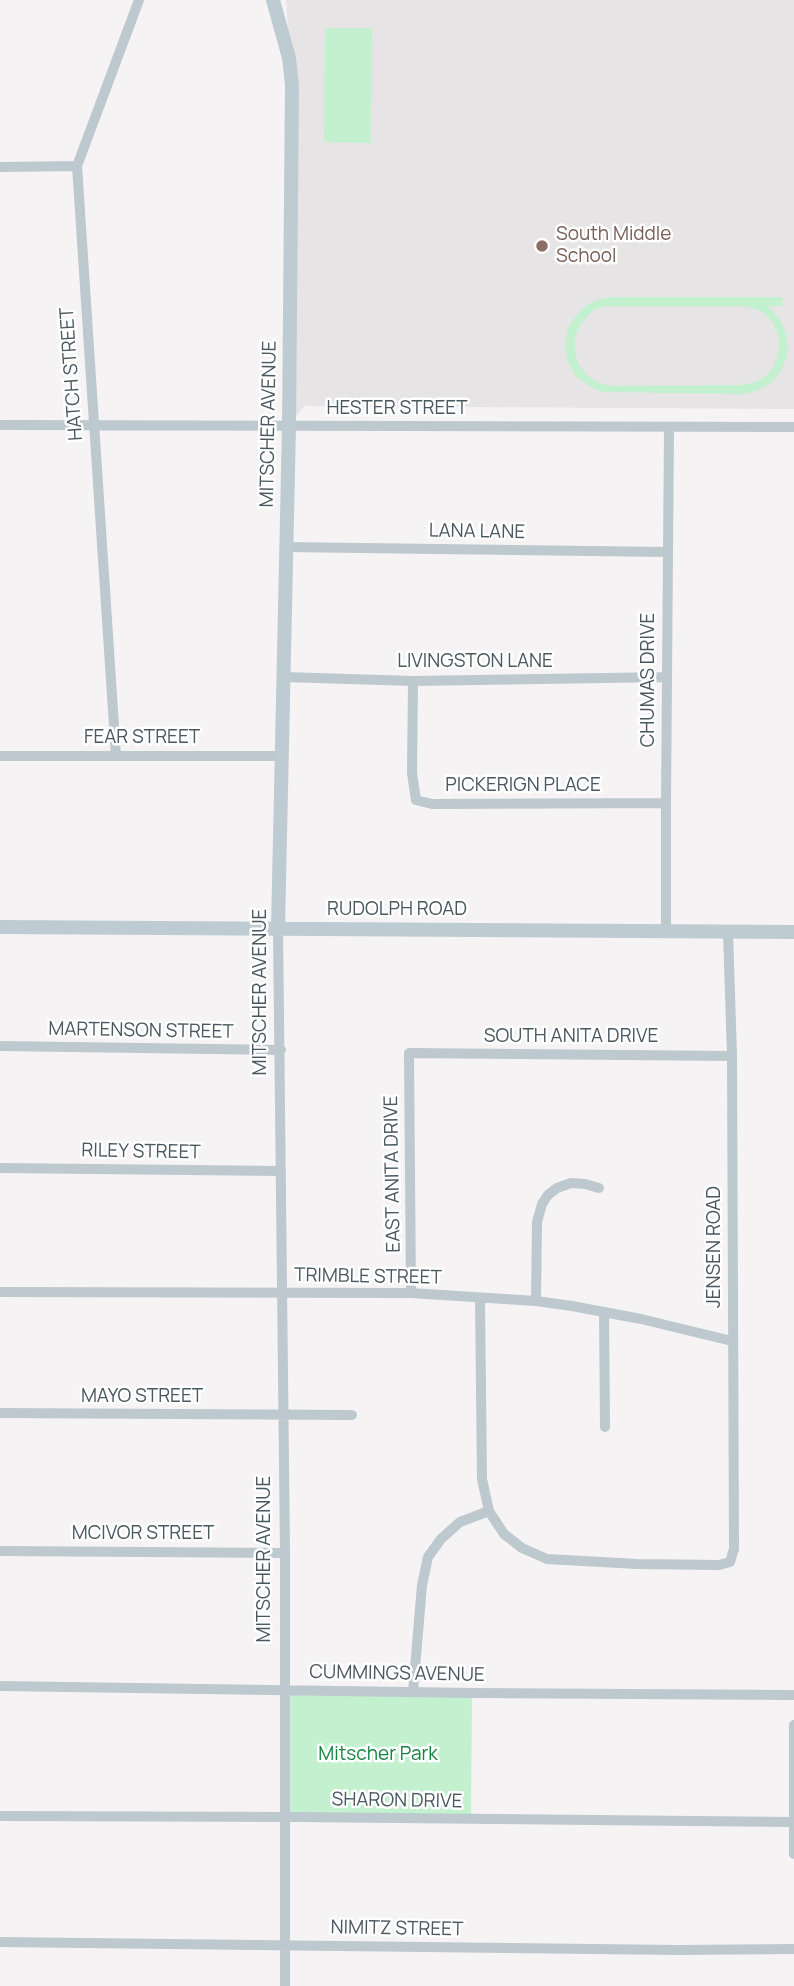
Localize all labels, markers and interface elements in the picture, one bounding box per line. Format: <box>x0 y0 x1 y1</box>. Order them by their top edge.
place label: South Middle School <box>556 224 671 268</box>
marker: South Middle School <box>534 238 550 254</box>
street label: HATCH STREET <box>56 307 88 441</box>
street label: MITSCHER AVENUE <box>256 340 282 508</box>
street label: HESTER STREET <box>326 398 468 420</box>
street label: LANA LANE <box>429 520 525 544</box>
street label: CHUMAS DRIVE <box>638 613 660 747</box>
street label: LIVINGSTON LANE <box>397 651 553 673</box>
street label: FEAR STREET <box>84 727 200 749</box>
street label: PICKERIGN PLACE <box>445 775 601 797</box>
street label: RUDOLPH ROAD <box>327 899 467 921</box>
street label: MITSCHER AVENUE <box>250 909 272 1075</box>
street label: MARTENSON STREET <box>48 1018 234 1044</box>
street label: SOUTH ANITA DRIVE <box>484 1026 658 1048</box>
street label: EAST ANITA DRIVE <box>380 1095 406 1253</box>
street label: RILEY STREET <box>81 1140 201 1164</box>
street label: JENSEN ROAD <box>704 1186 726 1308</box>
street label: TRIMBLE STREET <box>294 1264 442 1290</box>
street label: MAYO STREET <box>81 1386 203 1408</box>
street label: MITSCHER AVENUE <box>254 1476 276 1642</box>
street label: MCIVOR STREET <box>72 1523 214 1545</box>
street label: CUMMINGS AVENUE <box>309 1661 485 1687</box>
park label: Mitscher Park <box>318 1744 438 1766</box>
street label: SHARON DRIVE <box>331 1788 463 1814</box>
street label: NIMITZ STREET <box>330 1916 464 1942</box>

